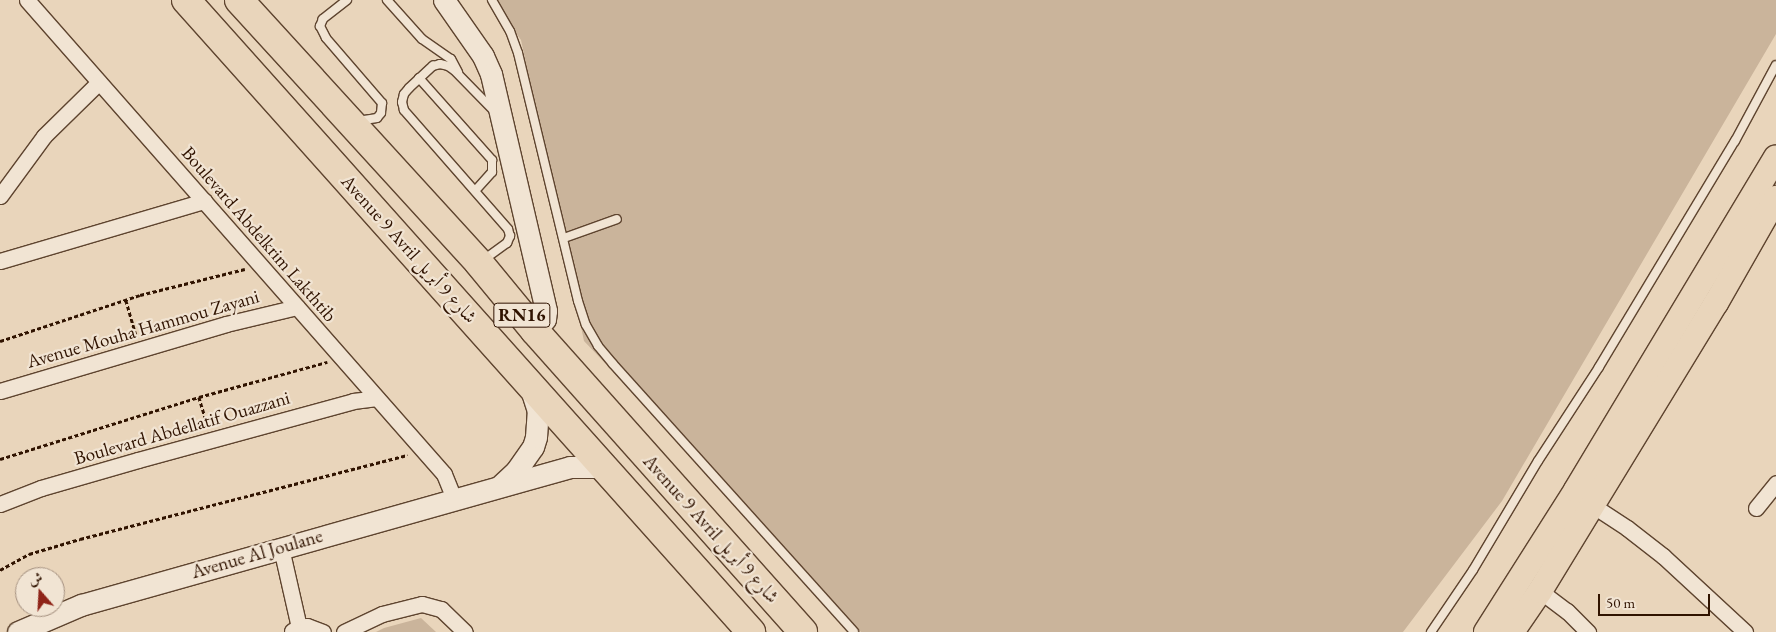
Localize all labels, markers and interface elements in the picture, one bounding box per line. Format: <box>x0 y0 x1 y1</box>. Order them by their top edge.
street label: Boulevard Abdelkrim Lakthtib <box>177 142 341 326</box>
street label: Avenue 9 Avril شارع 9 أبريل <box>336 170 482 328</box>
street label: Avenue Mouha Hammou Zayani <box>24 285 262 373</box>
road number: RN16 <box>493 300 551 330</box>
street label: Boulevard Abdellatif Ouazzani <box>72 386 292 470</box>
street label: Avenue 9 Avril شارع 9 أبريل <box>638 450 784 608</box>
street label: Avenue Al Joulane <box>189 524 325 584</box>
north arrow <box>15 567 65 617</box>
text: ش <box>26 568 45 590</box>
scale bar <box>1601 584 1714 616</box>
text: 50 m <box>1606 593 1635 612</box>

